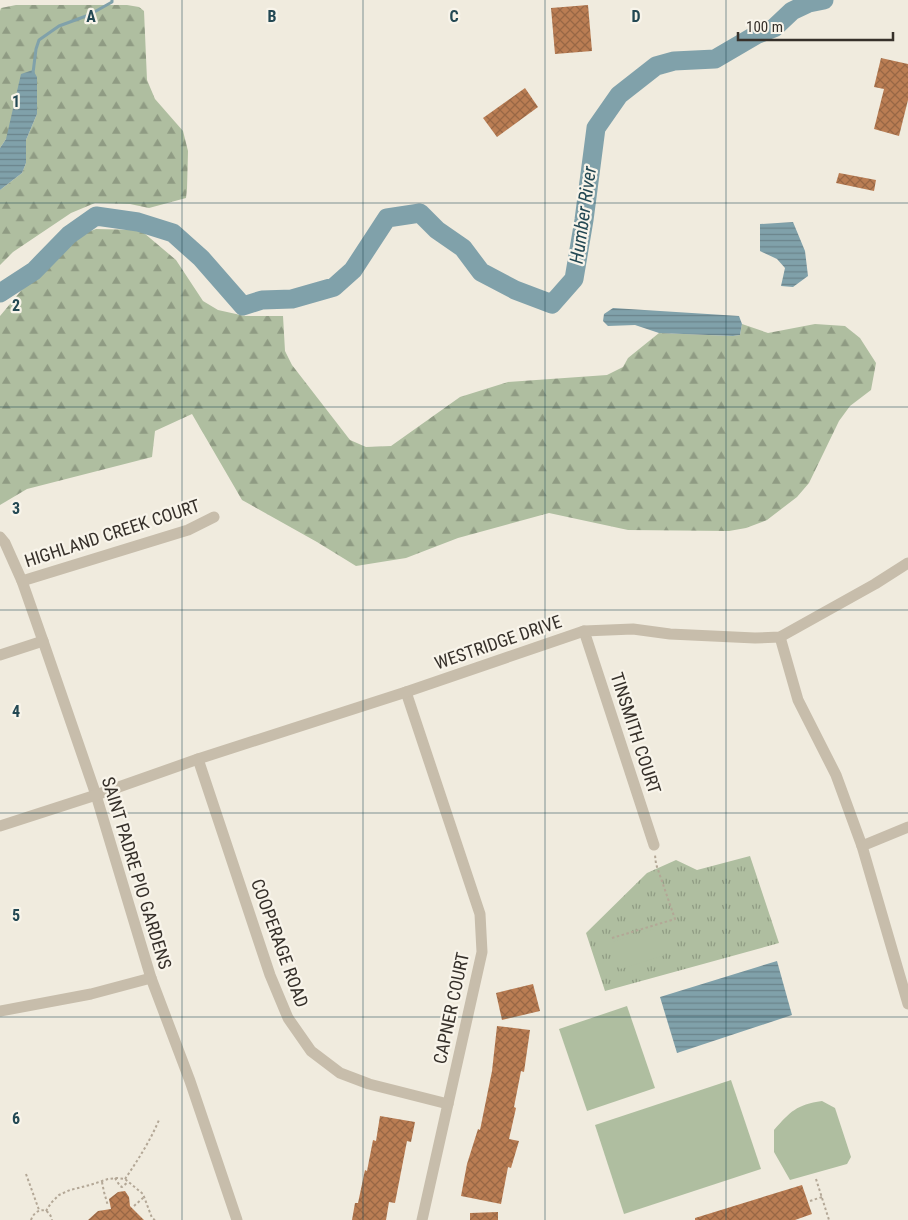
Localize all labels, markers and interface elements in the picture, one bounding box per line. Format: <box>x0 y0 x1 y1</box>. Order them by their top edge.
text: A <box>86 7 96 26</box>
text: B <box>268 7 277 26</box>
text: C <box>449 7 459 26</box>
text: D <box>631 7 641 26</box>
scale bar <box>738 10 893 42</box>
text: 100 m <box>746 18 783 36</box>
text: 1 <box>12 92 20 111</box>
water label: Humber River <box>565 165 601 265</box>
text: 2 <box>12 296 20 315</box>
street label: HIGHLAND CREEK COURT <box>22 495 202 571</box>
text: 3 <box>12 499 20 518</box>
street label: WESTRIDGE DRIVE <box>432 610 564 674</box>
street label: TINSMITH COURT <box>607 670 665 796</box>
text: 4 <box>12 702 20 721</box>
street label: SAINT PADRE PIO GARDENS <box>98 774 176 972</box>
street label: COOPERAGE ROAD <box>247 876 313 1010</box>
text: 5 <box>12 906 20 925</box>
street label: CAPNER COURT <box>429 950 473 1066</box>
text: 6 <box>12 1109 20 1128</box>

